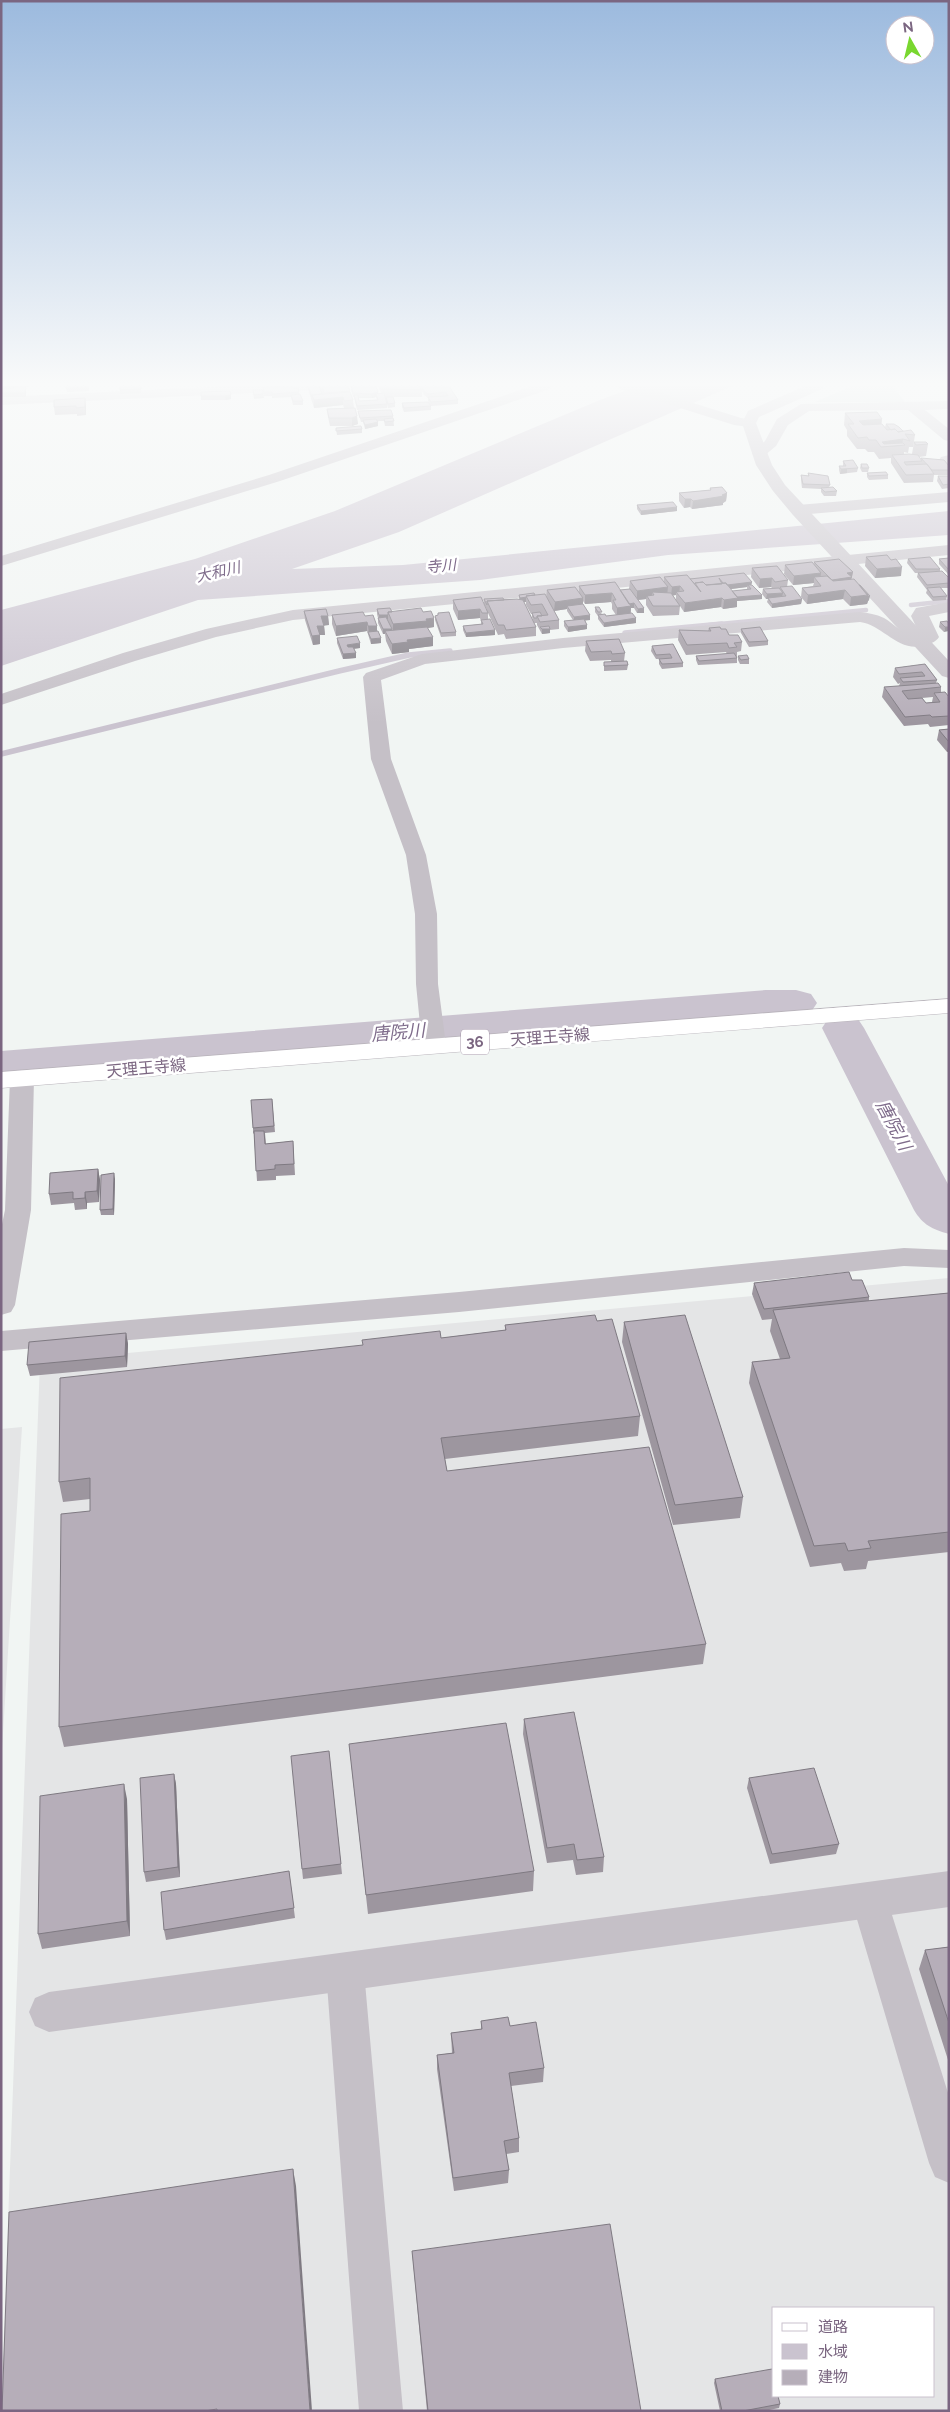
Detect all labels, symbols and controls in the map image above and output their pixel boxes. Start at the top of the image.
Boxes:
north arrow [885,15,935,65]
text: N [902,18,915,36]
water label: 寺川 [425,556,459,576]
water label: 大和川 [194,558,244,586]
water label: 唐院川 [370,1019,428,1045]
street label: 天理王寺線 [509,1025,591,1049]
road number: 36 [461,1030,489,1054]
street label: 天理王寺線 [105,1055,187,1081]
water label: 唐院川 [872,1096,917,1156]
legend [772,2307,935,2397]
text: 道路 [818,2318,848,2336]
text: 水域 [818,2343,848,2361]
text: 建物 [818,2368,848,2386]

